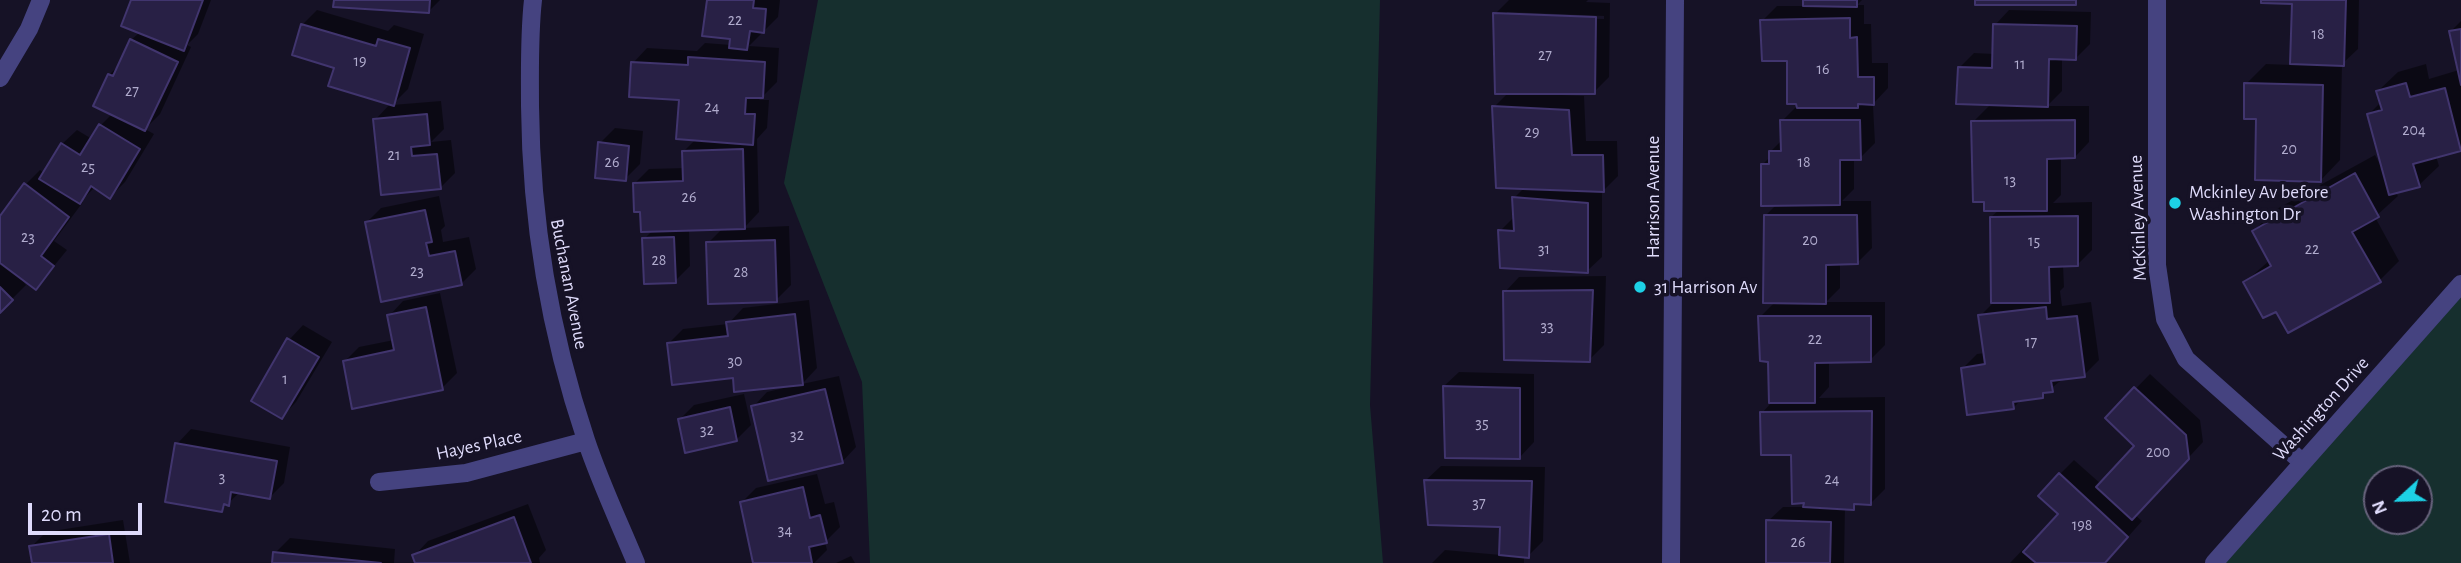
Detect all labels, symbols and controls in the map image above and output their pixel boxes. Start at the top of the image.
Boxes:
house number: 22 [728,10,742,30]
house number: 18 [2311,24,2325,44]
house number: 27 [1538,45,1552,65]
house number: 19 [353,51,367,71]
house number: 11 [2014,54,2026,74]
house number: 16 [1816,59,1830,79]
house number: 27 [125,81,139,101]
house number: 24 [705,97,719,117]
house number: 204 [2402,120,2426,140]
house number: 29 [1525,122,1539,142]
street label: Harrison Avenue [1642,136,1664,258]
house number: 20 [2281,139,2297,159]
house number: 21 [388,145,400,165]
house number: 26 [605,152,619,172]
house number: 18 [1797,152,1811,172]
street label: McKinley Avenue [2124,155,2152,281]
house number: 25 [81,157,95,177]
house number: 13 [2004,170,2016,190]
place label: Mckinley Av before Washington Dr [2189,181,2328,225]
house number: 26 [682,187,696,207]
marker: Mckinley Av before Washington Dr [2167,195,2183,211]
street label: Buchanan Avenue [545,217,593,351]
house number: 23 [21,227,35,247]
house number: 20 [1802,230,1818,250]
house number: 15 [2028,231,2040,251]
house number: 31 [1538,239,1550,259]
house number: 22 [2305,239,2319,259]
house number: 28 [652,250,666,270]
house number: 23 [410,261,424,281]
house number: 28 [734,262,748,282]
place label: 31 Harrison Av [1654,276,1757,298]
marker: 31 Harrison Av [1632,279,1648,295]
house number: 33 [1540,316,1554,336]
house number: 22 [1808,329,1822,349]
house number: 17 [2025,332,2037,352]
house number: 30 [727,351,743,371]
street label: Washington Drive [2268,352,2374,466]
house number: 1 [282,369,288,389]
house number: 35 [1475,413,1489,433]
house number: 32 [700,420,714,440]
street label: Hayes Place [434,425,524,465]
house number: 32 [790,425,804,445]
house number: 200 [2146,442,2170,462]
north arrow [2363,465,2433,535]
house number: 3 [219,467,225,487]
house number: 24 [1825,469,1839,489]
scale bar [32,490,145,534]
house number: 37 [1472,493,1486,513]
text: N [2369,498,2391,517]
text: 20 m [41,504,82,525]
house number: 198 [2072,515,2092,535]
house number: 34 [778,520,792,540]
house number: 26 [1791,532,1805,552]

